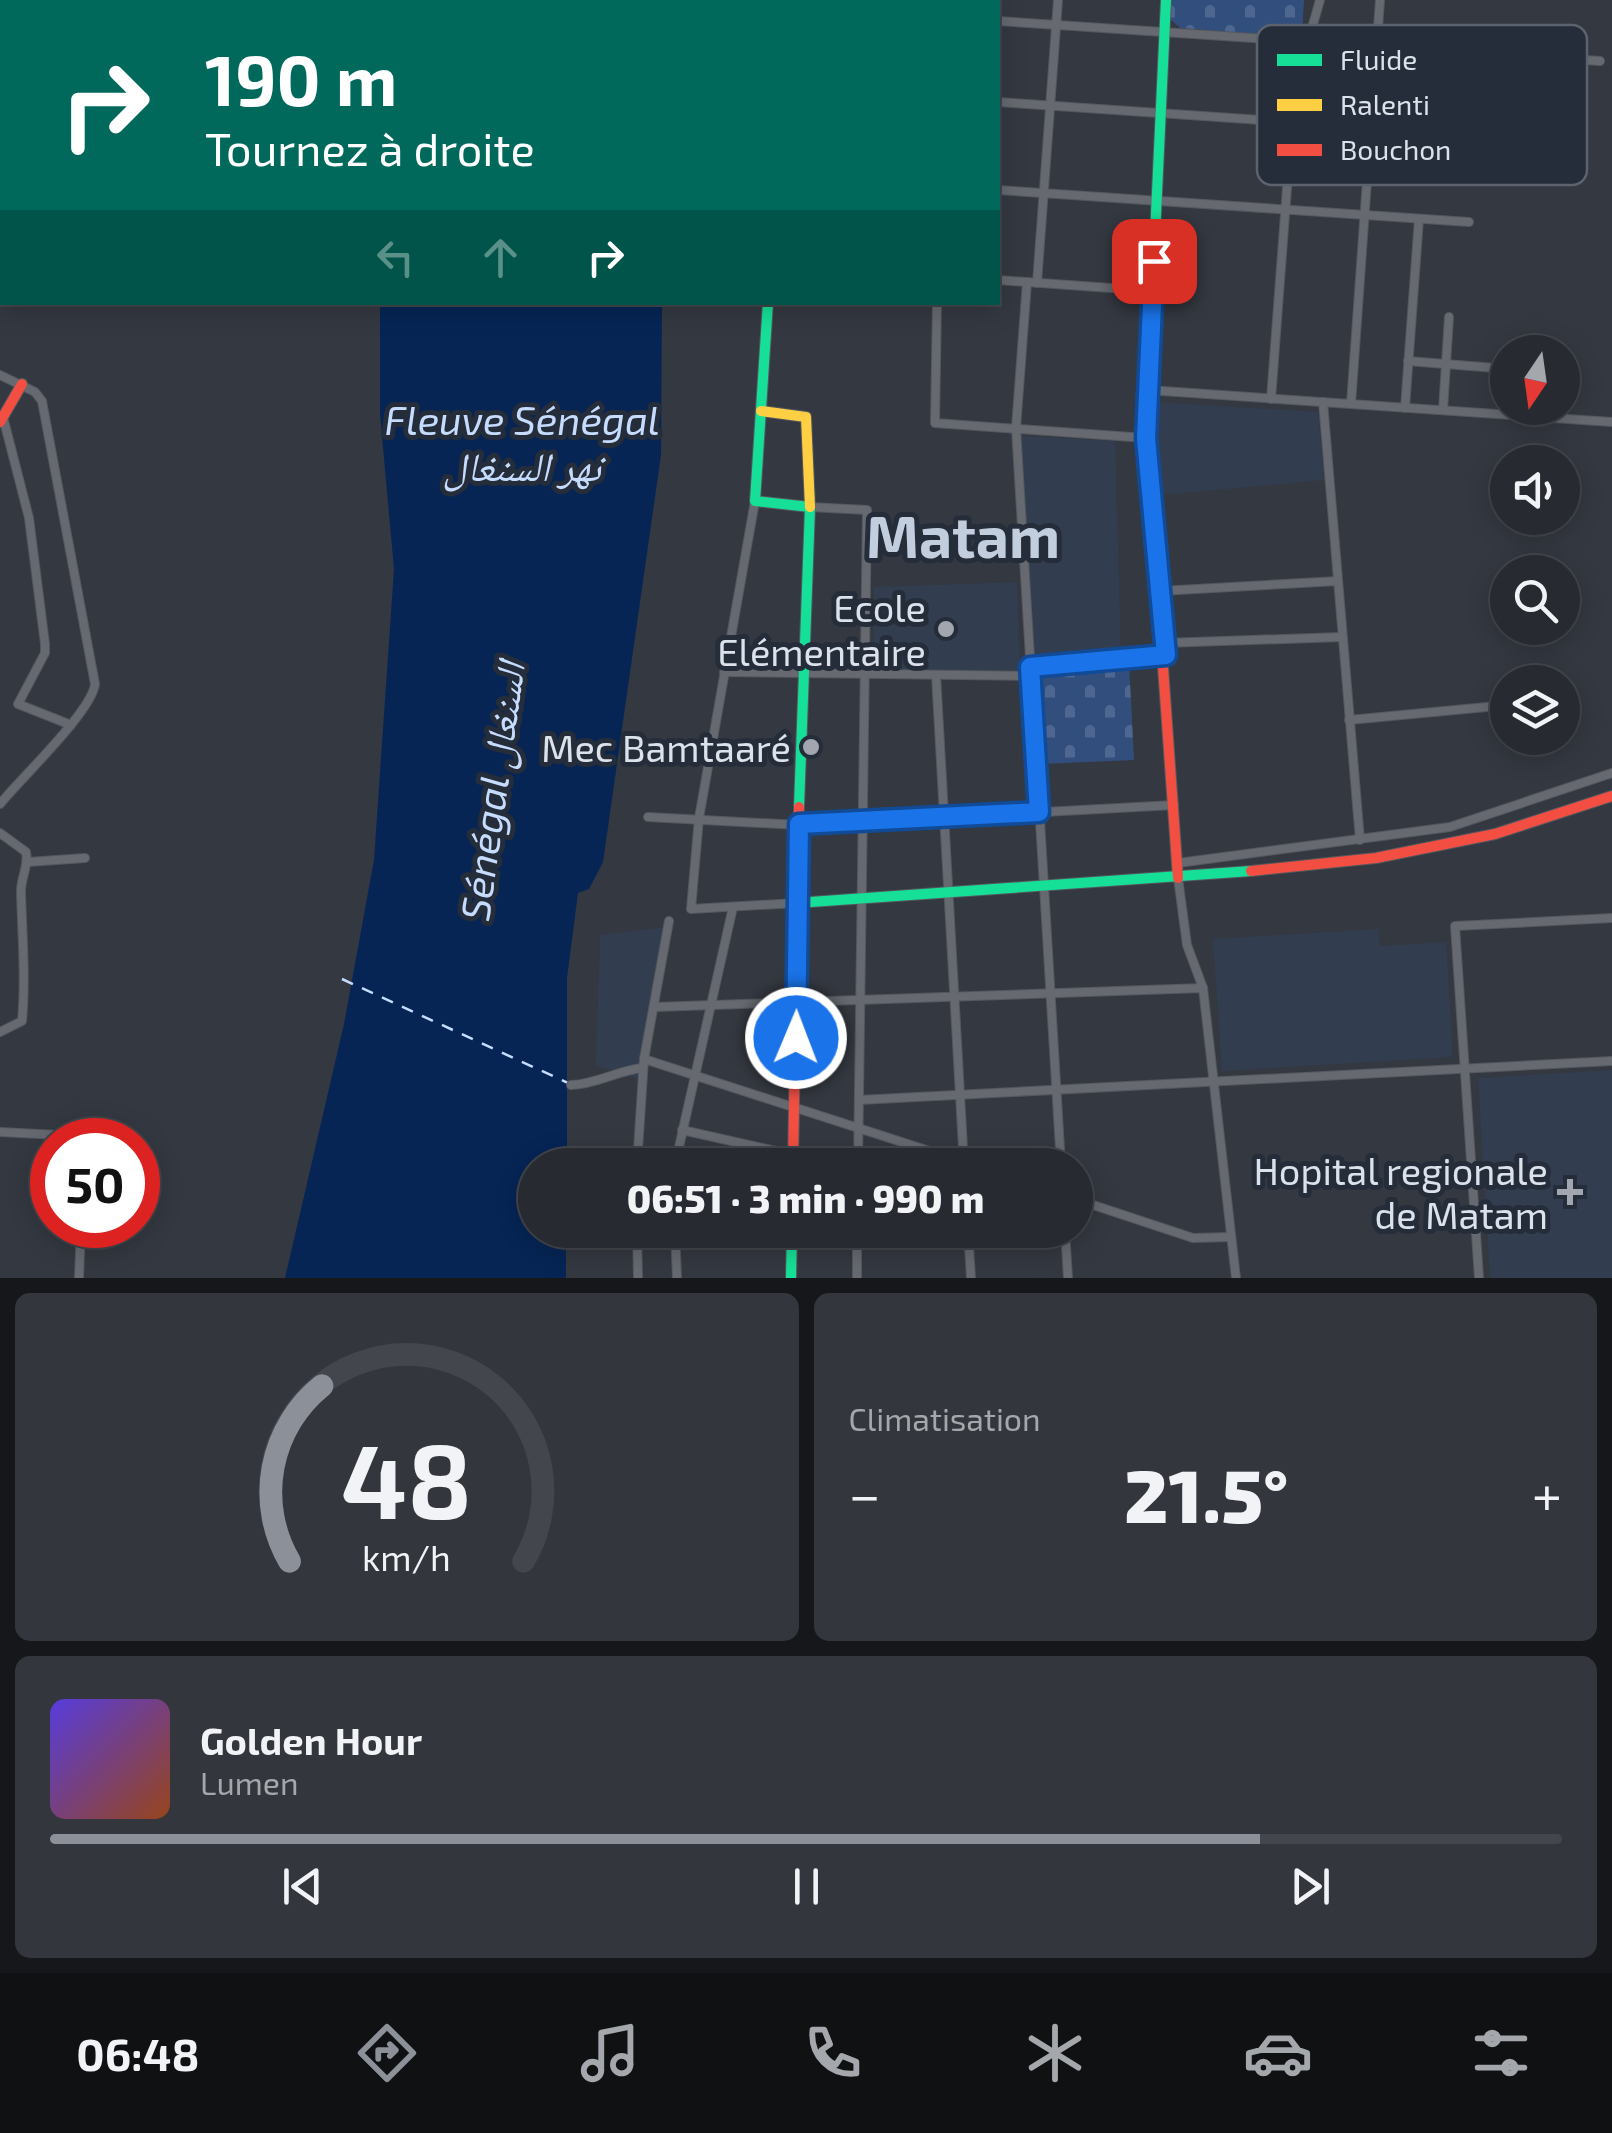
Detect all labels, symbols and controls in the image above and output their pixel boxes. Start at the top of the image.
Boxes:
legend [1257,25,1587,185]
text: 190 m [205,36,398,120]
icon: right [40,40,170,170]
text: Fluide [1340,42,1417,76]
text: Ralenti [1340,87,1430,121]
text: Tournez à droite [205,121,535,175]
text: Bouchon [1340,132,1451,166]
pin [1112,219,1197,304]
icon: left [368,230,423,285]
icon: ahead [473,230,528,285]
icon: right [578,230,633,285]
icon: arrive [1127,234,1182,289]
north arrow [1490,335,1580,425]
map controls [1490,335,1580,755]
water label: Fleuve Sénégal نهر السنغال [384,395,660,492]
button: sound [1490,445,1580,535]
district label: Matam [866,500,1060,570]
button: search [1490,555,1580,645]
place label: Ecole Elémentaire [717,584,926,674]
marker: Ecole Elémentaire [935,618,957,640]
water label: Sénégal السنغال [449,655,536,924]
button: layers [1490,665,1580,755]
place label: Mec Bamtaaré [541,724,791,770]
marker: Mec Bamtaaré [800,736,822,758]
position arrow [744,986,848,1090]
speed limit sign: 50 [30,1118,160,1248]
place label: Hopital regionale de Matam [1253,1147,1548,1237]
text: 06:51 · 3 min · 990 m [627,1175,984,1221]
marker: Hopital regionale de Matam [1557,1179,1583,1205]
text: Climatisation [849,1399,1041,1437]
text: 48 [341,1415,472,1540]
text: 21.5° [1124,1448,1288,1538]
text: − [849,1460,881,1526]
text: + [1532,1460,1562,1526]
text: km/h [362,1535,451,1578]
text: Golden Hour [200,1717,422,1763]
text: Lumen [200,1763,299,1801]
icon: previous [275,1859,330,1914]
icon: pause [779,1859,834,1914]
icon: next [1283,1859,1338,1914]
icon: directions [352,2018,422,2088]
icon: music [575,2018,645,2088]
icon: phone [798,2018,868,2088]
icon: climate [1020,2018,1090,2088]
icon: car [1243,2018,1313,2088]
icon: filters [1466,2018,1536,2088]
text: 06:48 [76,2026,200,2080]

